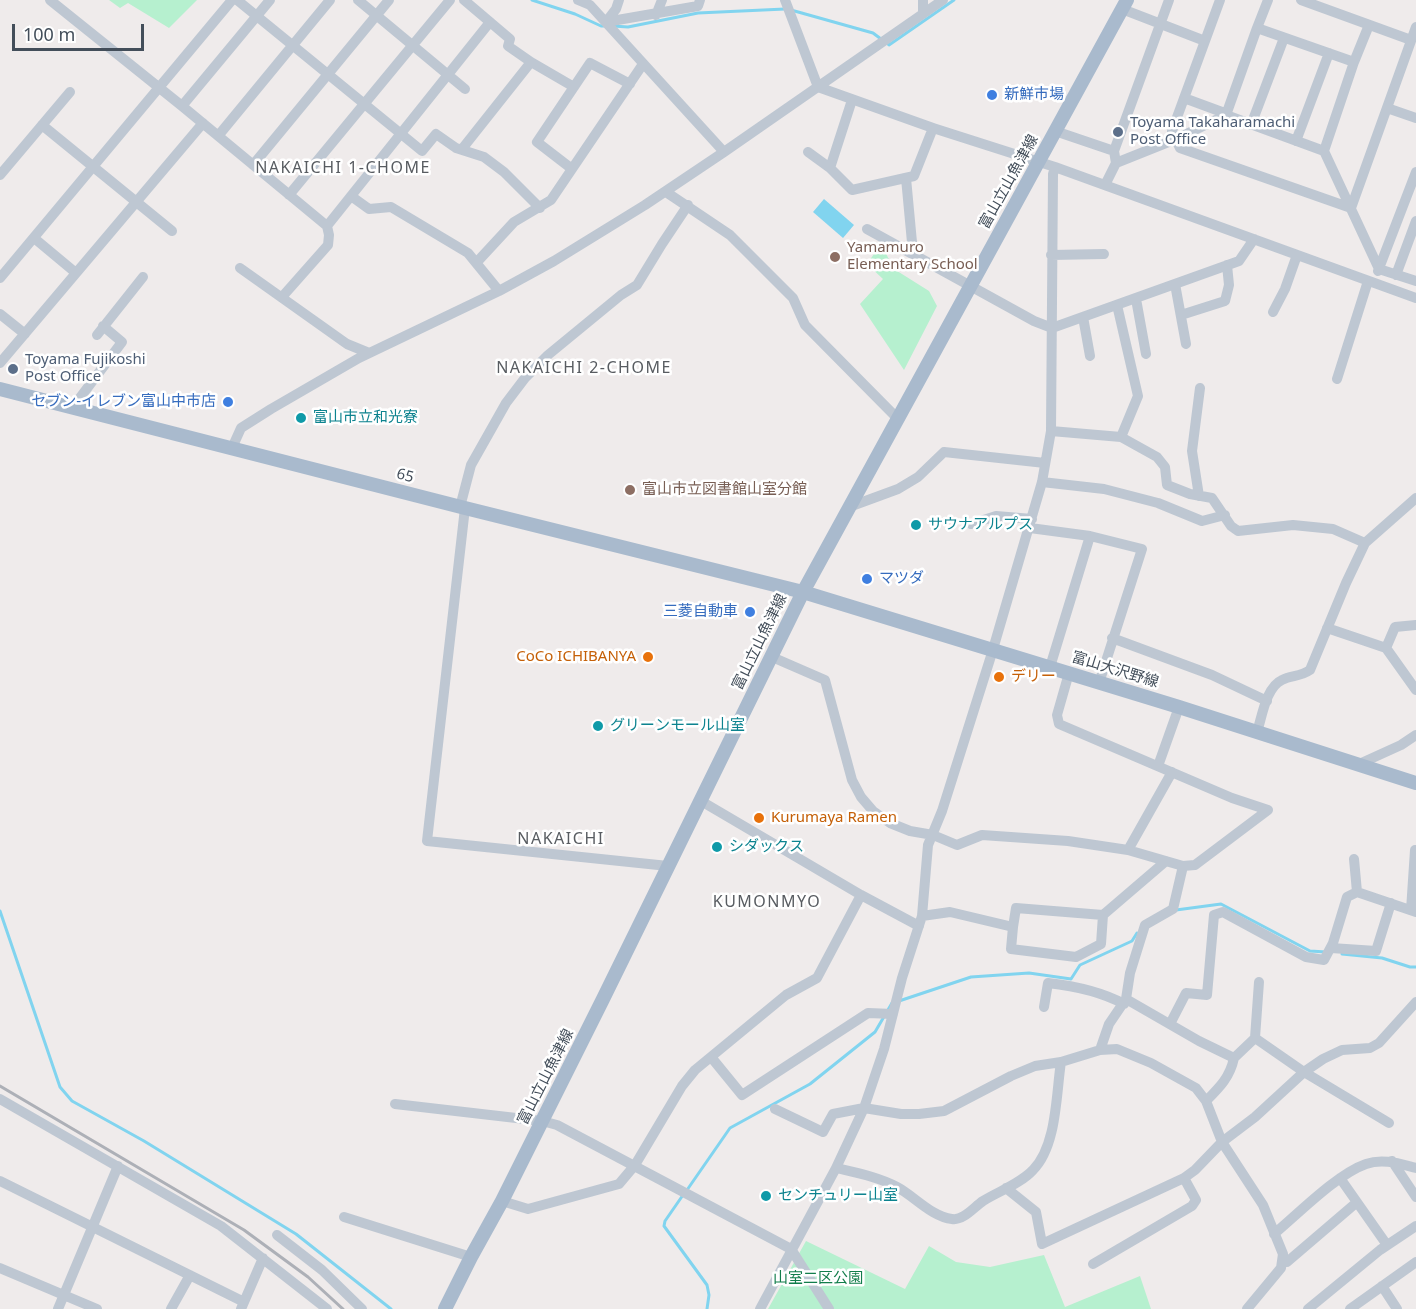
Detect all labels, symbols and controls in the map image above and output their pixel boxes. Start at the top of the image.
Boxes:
scale bar [15,12,147,50]
text: 100 m [23,22,75,46]
place label: 新鮮市場 [1004,86,1064,104]
marker: 新鮮市場 [985,88,999,102]
place label: Toyama Takaharamachi Post Office [1130,114,1295,149]
marker: Toyama Takaharamachi Post Office [1111,125,1125,139]
street label: 富山立山魚津線 [976,132,1042,232]
district label: NAKAICHI 1-CHOME [255,158,431,178]
place label: Yamamuro Elementary School [847,239,978,274]
marker: Yamamuro Elementary School [828,250,842,264]
place label: Toyama Fujikoshi Post Office [25,351,146,386]
district label: NAKAICHI 2-CHOME [496,358,672,378]
marker: Toyama Fujikoshi Post Office [6,362,20,376]
place label: セブン-イレブン富山中市店 [31,393,216,411]
marker: セブン-イレブン富山中市店 [221,395,235,409]
place label: 富山市立和光寮 [313,409,418,427]
marker: 富山市立和光寮 [294,411,308,425]
street label: 65 [394,465,416,487]
place label: 富山市立図書館山室分館 [642,481,807,499]
marker: 富山市立図書館山室分館 [623,483,637,497]
place label: サウナアルプス [928,516,1033,534]
marker: サウナアルプス [909,518,923,532]
place label: マツダ [879,570,924,588]
marker: マツダ [860,572,874,586]
street label: 富山立山魚津線 [729,591,791,693]
place label: 三菱自動車 [663,603,738,621]
marker: 三菱自動車 [743,605,757,619]
place label: CoCo ICHIBANYA [516,648,636,666]
street label: 富山大沢野線 [1069,648,1161,692]
marker: CoCo ICHIBANYA [641,650,655,664]
place label: デリー [1011,668,1056,686]
marker: デリー [992,670,1006,684]
place label: グリーンモール山室 [610,717,745,735]
marker: グリーンモール山室 [591,719,605,733]
place label: Kurumaya Ramen [771,809,897,827]
marker: Kurumaya Ramen [752,811,766,825]
district label: NAKAICHI [517,829,605,849]
place label: シダックス [729,838,804,856]
marker: シダックス [710,840,724,854]
district label: KUMONMYO [713,892,821,912]
street label: 富山立山魚津線 [514,1026,578,1128]
place label: センチュリー山室 [778,1187,898,1205]
marker: センチュリー山室 [759,1189,773,1203]
park label: 山室二区公園 [773,1270,863,1288]

